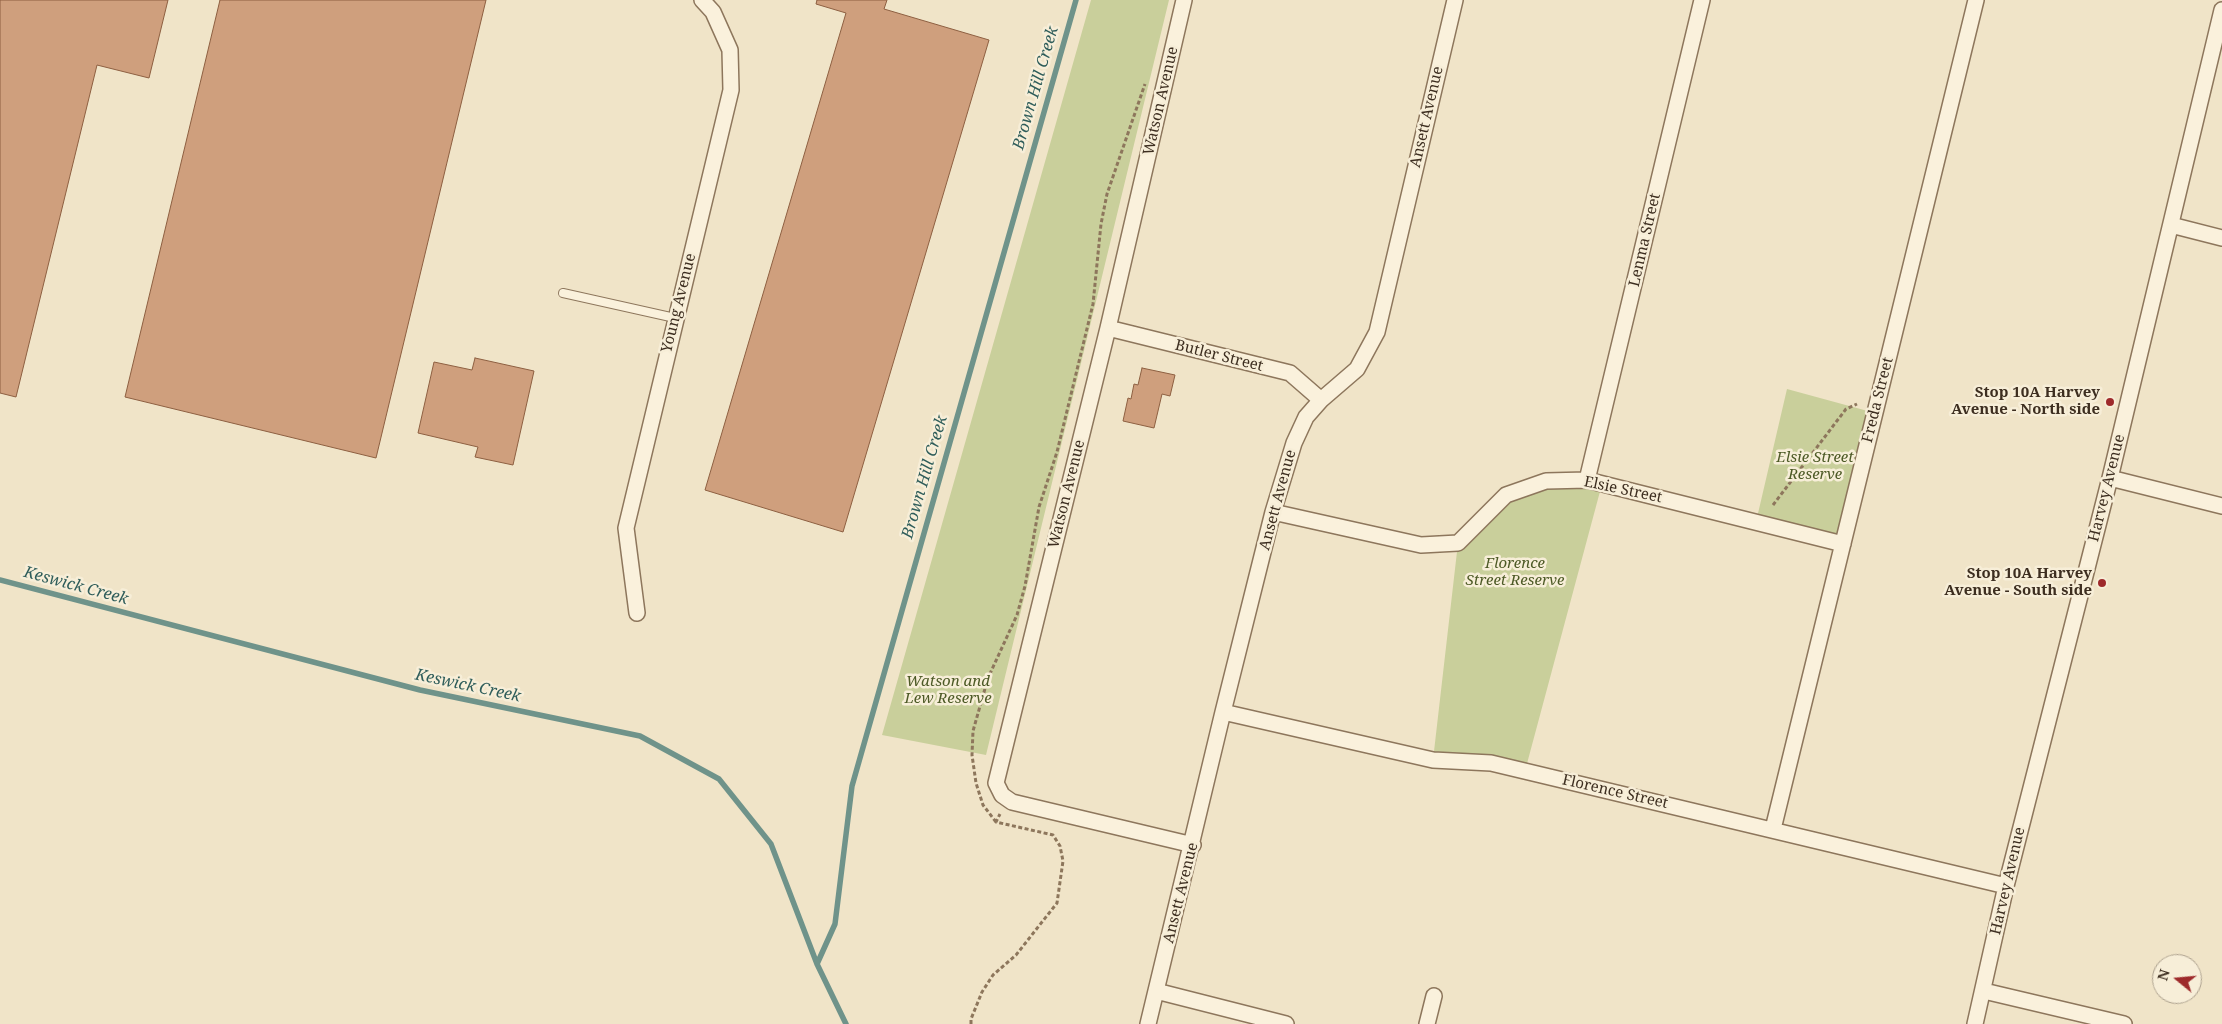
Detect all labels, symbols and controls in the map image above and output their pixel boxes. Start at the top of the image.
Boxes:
water label: Brown Hill Creek [1009,24,1063,152]
street label: Watson Avenue [1140,45,1182,157]
street label: Ansett Avenue [1407,65,1447,169]
street label: Lenma Street [1626,191,1664,289]
street label: Young Avenue [658,251,700,355]
street label: Butler Street [1173,336,1265,376]
street label: Freda Street [1859,355,1897,445]
place label: Stop 10A Harvey Avenue - North side [1951,384,2100,419]
marker: Stop 10A Harvey Avenue - North side [2104,396,2116,408]
water label: Brown Hill Creek [898,413,952,541]
street label: Harvey Avenue [2085,432,2129,544]
street label: Watson Avenue [1045,438,1089,550]
street label: Ansett Avenue [1256,448,1300,552]
park label: Elsie Street Reserve [1776,449,1854,484]
street label: Elsie Street [1582,473,1664,507]
park label: Florence Street Reserve [1466,555,1564,590]
water label: Keswick Creek [22,563,130,609]
place label: Stop 10A Harvey Avenue - South side [1944,565,2092,600]
marker: Stop 10A Harvey Avenue - South side [2096,577,2108,589]
water label: Keswick Creek [414,665,522,707]
park label: Watson and Lew Reserve [904,673,992,708]
street label: Florence Street [1560,771,1670,813]
street label: Harvey Avenue [1987,825,2029,937]
street label: Ansett Avenue [1160,841,1202,945]
north arrow [2152,954,2202,1004]
text: N [2152,967,2174,983]

